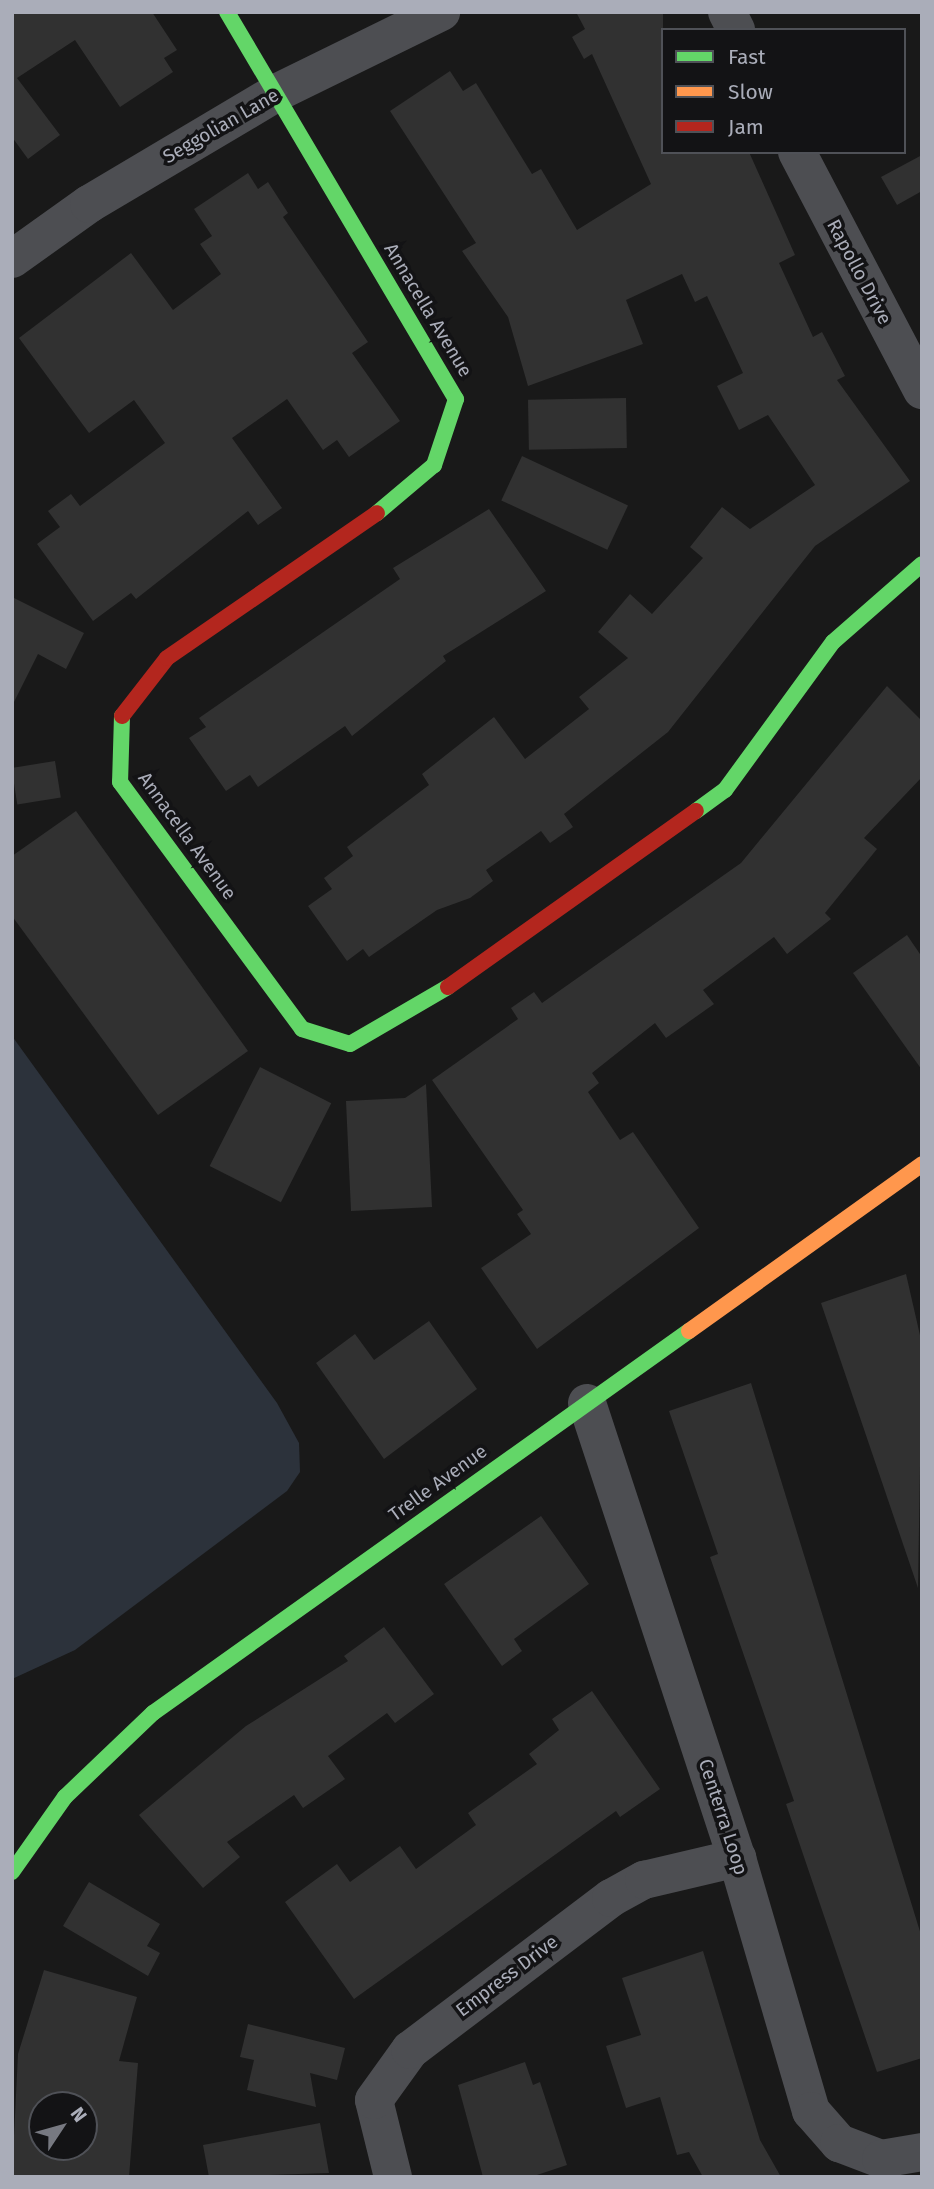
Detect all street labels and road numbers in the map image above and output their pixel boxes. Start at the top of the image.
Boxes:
street label: Seggolian Lane [159,84,283,168]
street label: Rapollo Drive [822,216,896,328]
street label: Annacella Avenue [379,239,477,381]
street label: Annacella Avenue [133,768,241,904]
street label: Trelle Avenue [384,1440,492,1526]
street label: Centerra Loop [694,1756,752,1878]
street label: Empress Drive [451,1930,563,2022]

